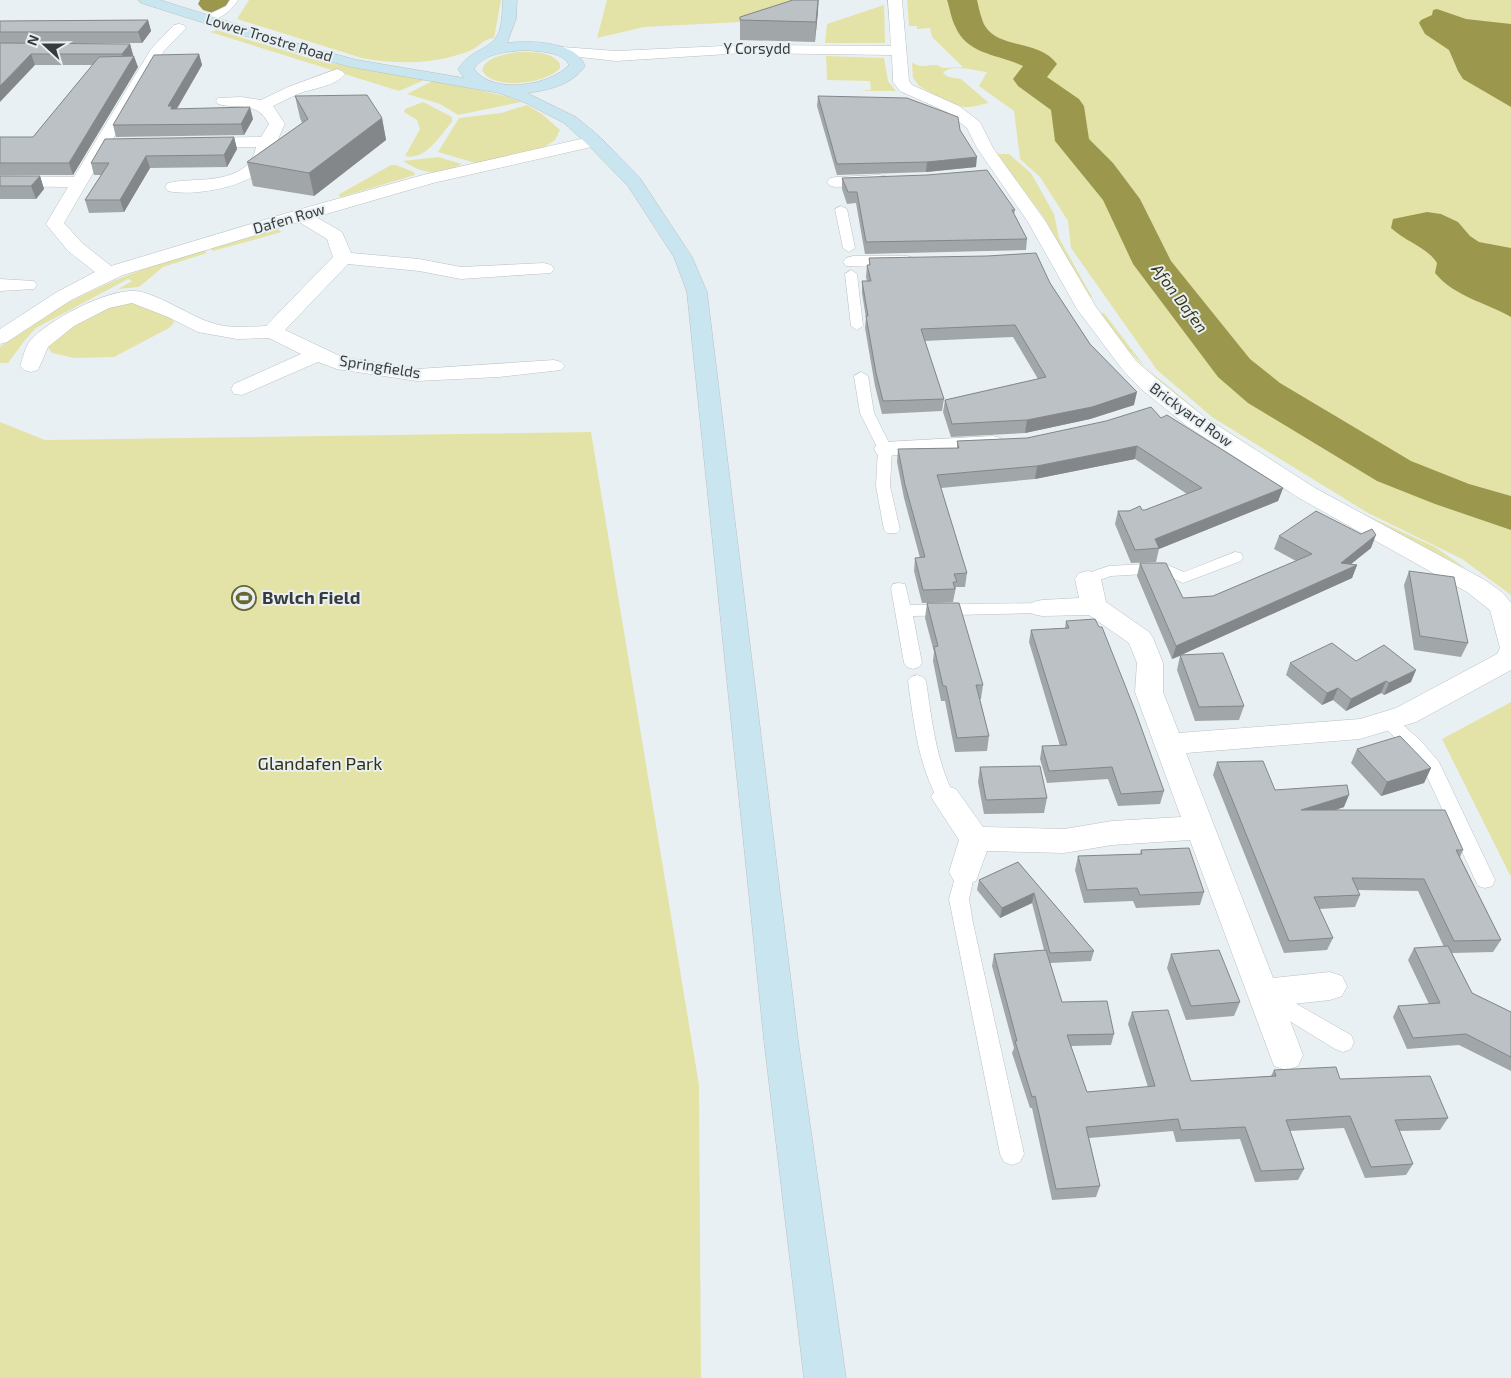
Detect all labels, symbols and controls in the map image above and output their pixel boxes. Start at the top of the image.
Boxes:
street label: Lower Trostre Road [204,9,335,65]
north arrow [20,20,70,70]
text: N [23,32,42,48]
street label: Y Corsydd [723,39,791,57]
street label: Dafen Row [251,199,327,237]
water label: Afon Dafen [1148,259,1212,336]
street label: Springfields [338,351,422,381]
street label: Brickyard Row [1147,378,1236,450]
sports icon: Bwlch Field [231,585,257,611]
place label: Bwlch Field [262,586,360,608]
park label: Glandafen Park [258,752,382,774]

